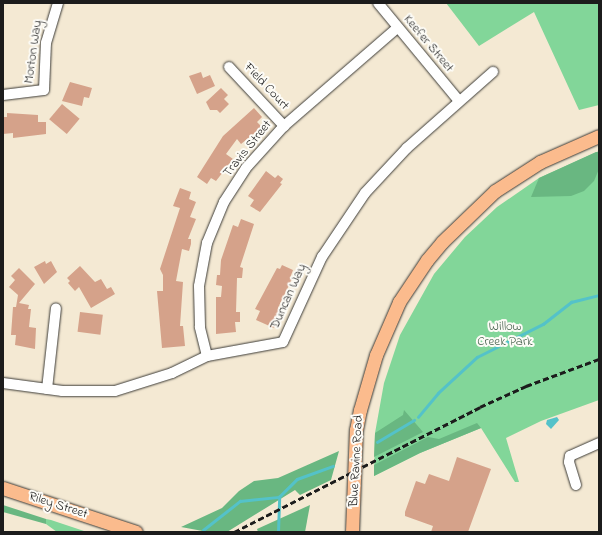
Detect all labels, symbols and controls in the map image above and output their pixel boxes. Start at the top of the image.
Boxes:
street label: Keefer Street [400,12,456,76]
street label: Morton Way [22,19,46,85]
street label: Field Court [240,60,292,114]
street label: Travis Street [220,117,276,181]
street label: Duncan Way [268,262,310,332]
park label: Willow Creek Park [477,320,533,351]
street label: Blue Ravine Road [347,415,367,507]
street label: Riley Street [27,489,89,523]

